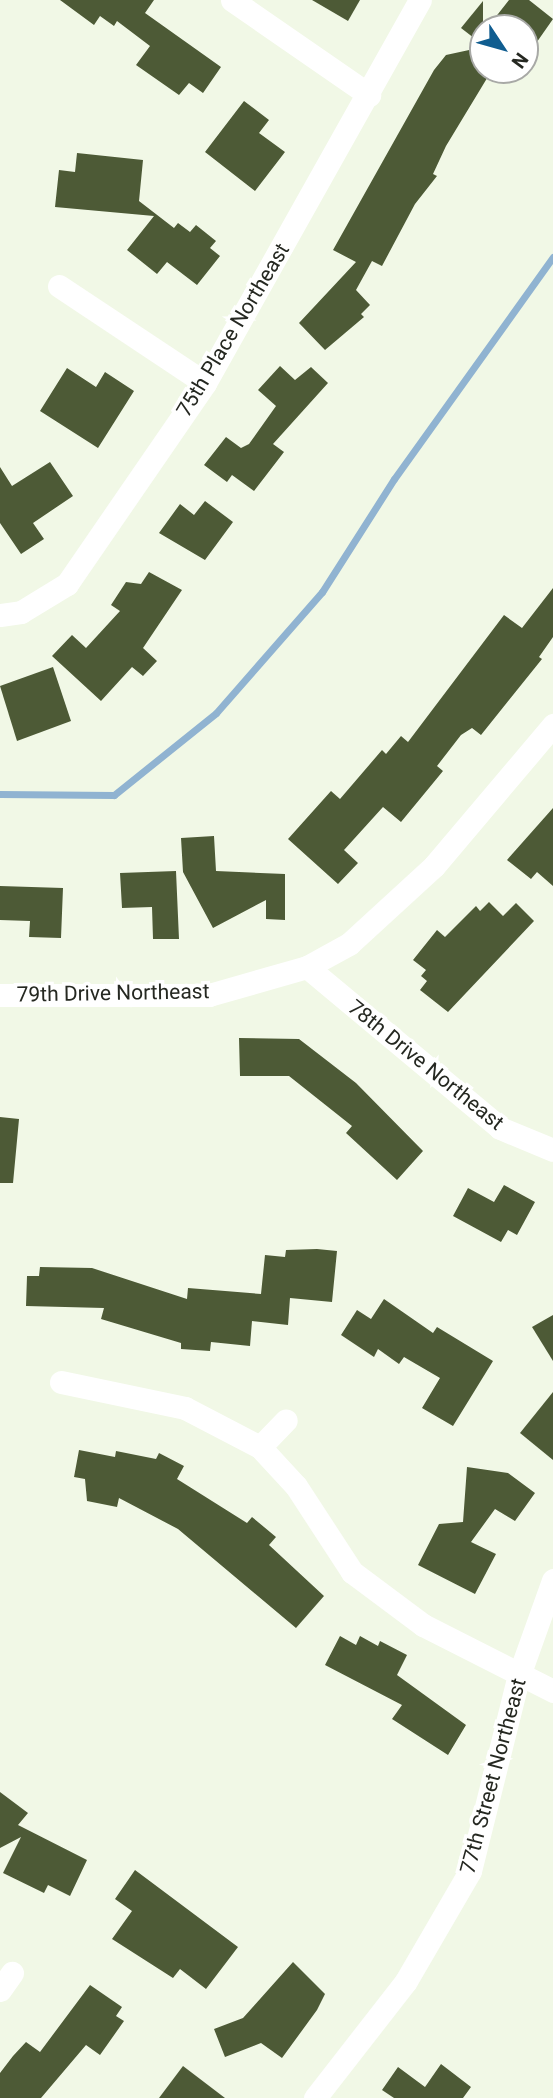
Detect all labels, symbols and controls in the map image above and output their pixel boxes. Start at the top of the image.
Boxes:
north arrow [469,14,539,84]
text: N [507,48,533,73]
street label: 75th Place Northeast [171,239,295,421]
street label: 79th Drive Northeast [16,979,210,1007]
street label: 78th Drive Northeast [343,995,509,1135]
street label: 77th Street Northeast [455,1676,531,1876]

